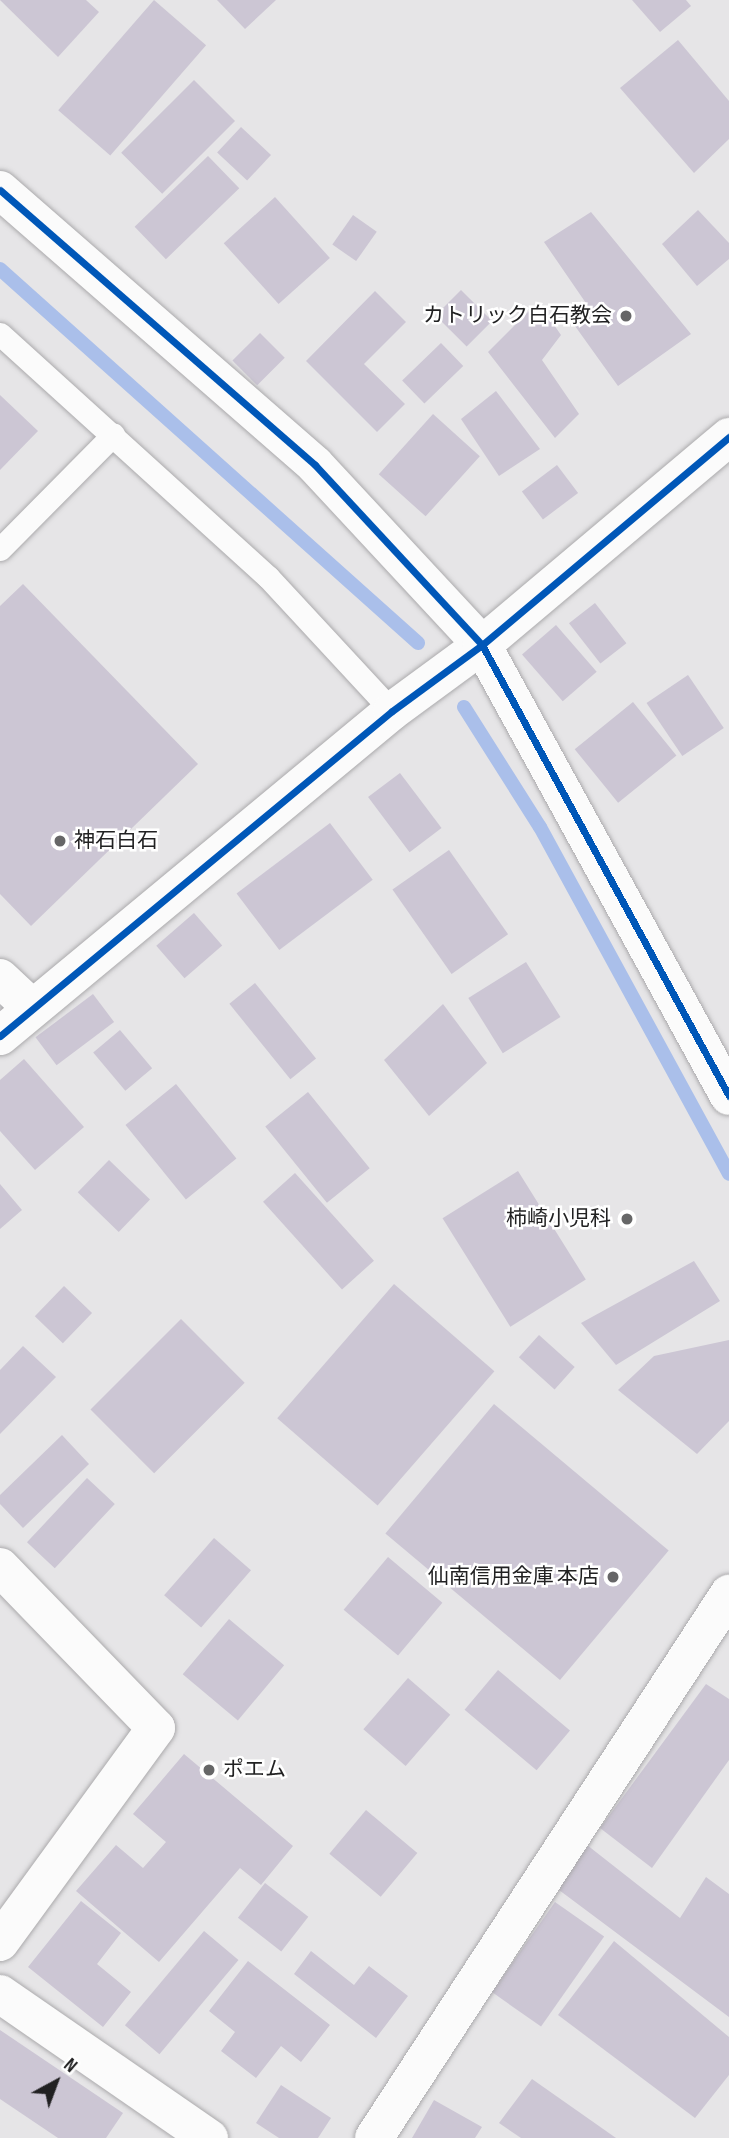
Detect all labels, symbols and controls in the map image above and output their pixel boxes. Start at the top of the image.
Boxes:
place label: カトリック白石教会 [423,303,612,329]
marker: カトリック白石教会 [618,308,634,324]
place label: 神石白石 [74,828,158,854]
marker: 神石白石 [52,833,68,849]
place label: 柿崎小児科 [506,1206,611,1232]
marker: 柿崎小児科 [617,1209,637,1229]
place label: 仙南信用金庫 本店 [428,1564,599,1590]
marker: 仙南信用金庫 本店 [605,1569,621,1585]
place label: ポエム [223,1757,286,1783]
marker: ポエム [201,1762,217,1778]
north arrow [21,2047,91,2117]
text: N [59,2054,81,2078]

